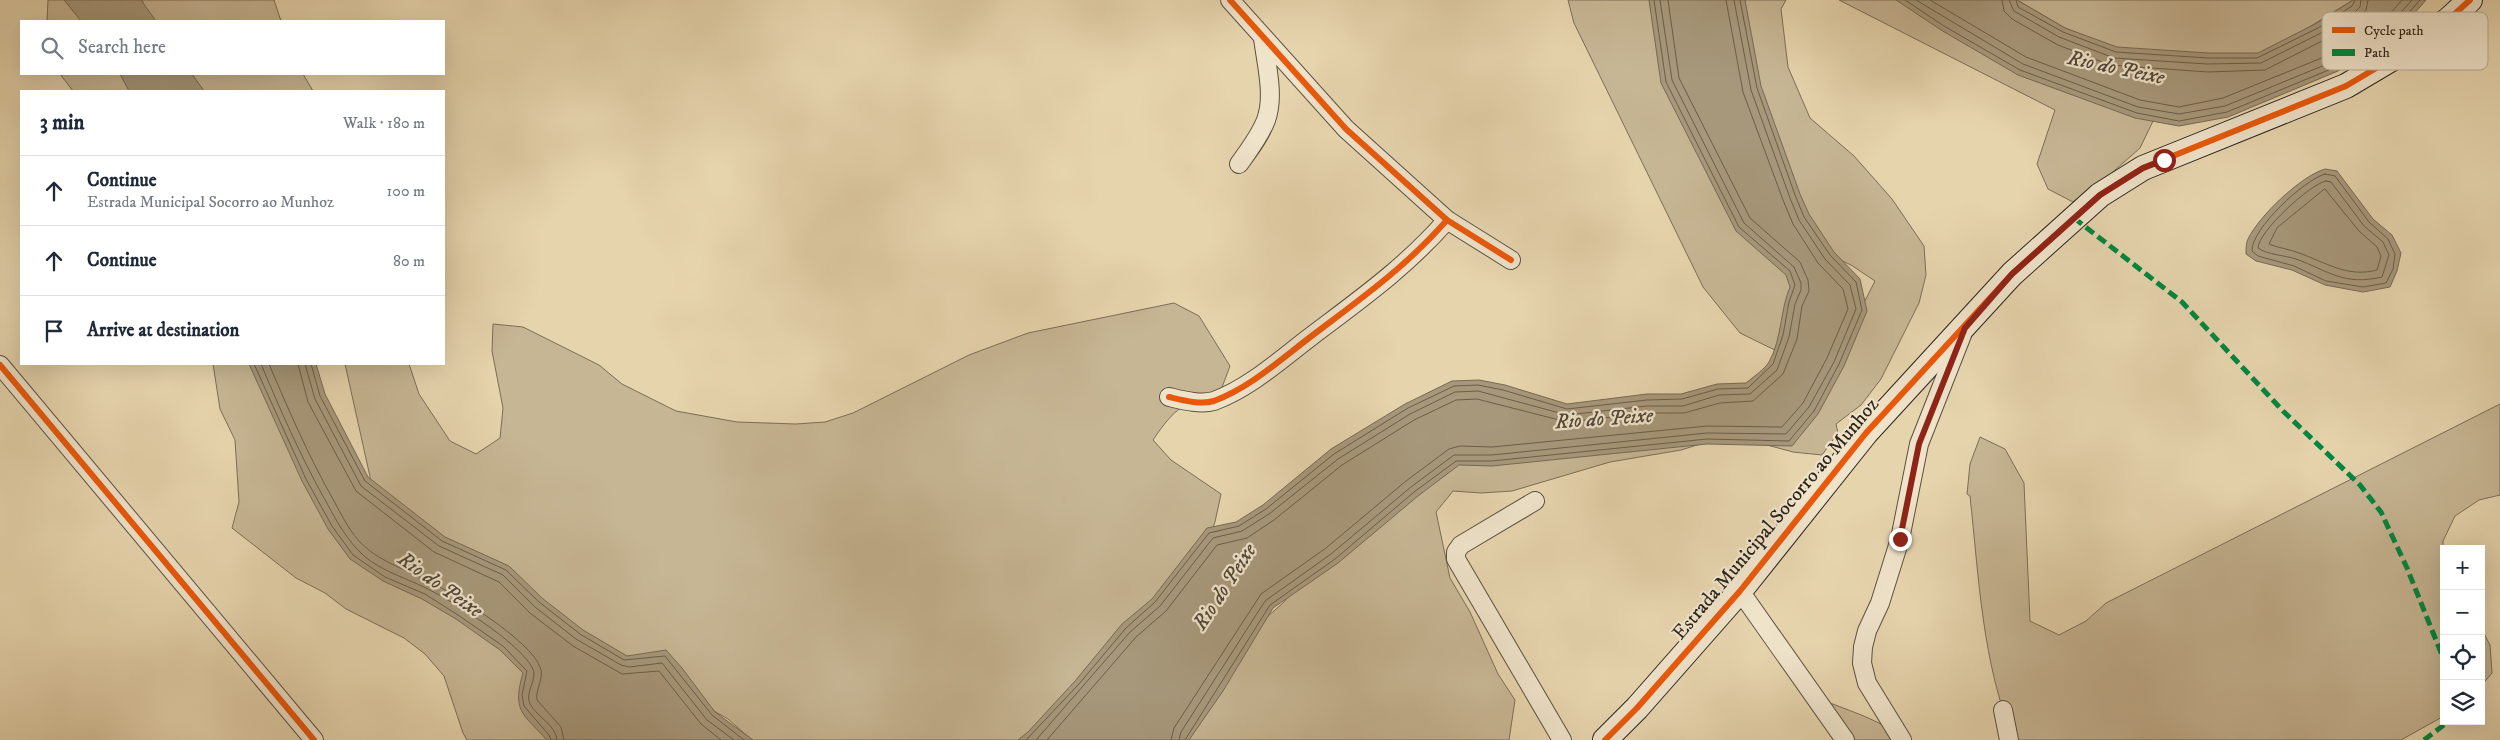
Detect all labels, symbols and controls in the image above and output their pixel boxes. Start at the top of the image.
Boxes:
legend [2322,12,2488,70]
search box [20,20,445,75]
text: Cycle path [2364,22,2424,40]
icon: search [38,34,66,62]
text: Search here [78,36,166,59]
text: Path [2364,44,2391,62]
water label: Rio do Peixe [2064,45,2167,91]
text: 3 min [40,110,85,136]
text: Walk · 180 m [343,113,425,133]
route start [2153,149,2176,172]
text: Continue [87,169,157,192]
icon: ahead [40,177,68,205]
text: 100 m [387,181,425,201]
text: Estrada Municipal Socorro ao Munhoz [87,192,334,212]
icon: ahead [40,247,68,275]
text: Continue [87,249,157,272]
text: 80 m [393,251,425,271]
icon: arrive [40,317,68,345]
text: Arrive at destination [87,319,239,342]
street label: Estrada Municipal Socorro ao Munhoz [1667,393,1885,645]
water label: Rio do Peixe [1553,403,1655,435]
route end [1889,528,1912,551]
water label: Rio do Peixe [1187,538,1263,636]
map controls [2440,545,2485,725]
button: + [2440,545,2485,590]
water label: Rio do Peixe [392,546,488,624]
button: − [2440,590,2485,635]
button: locate [2440,635,2485,680]
button: layers [2440,680,2485,725]

